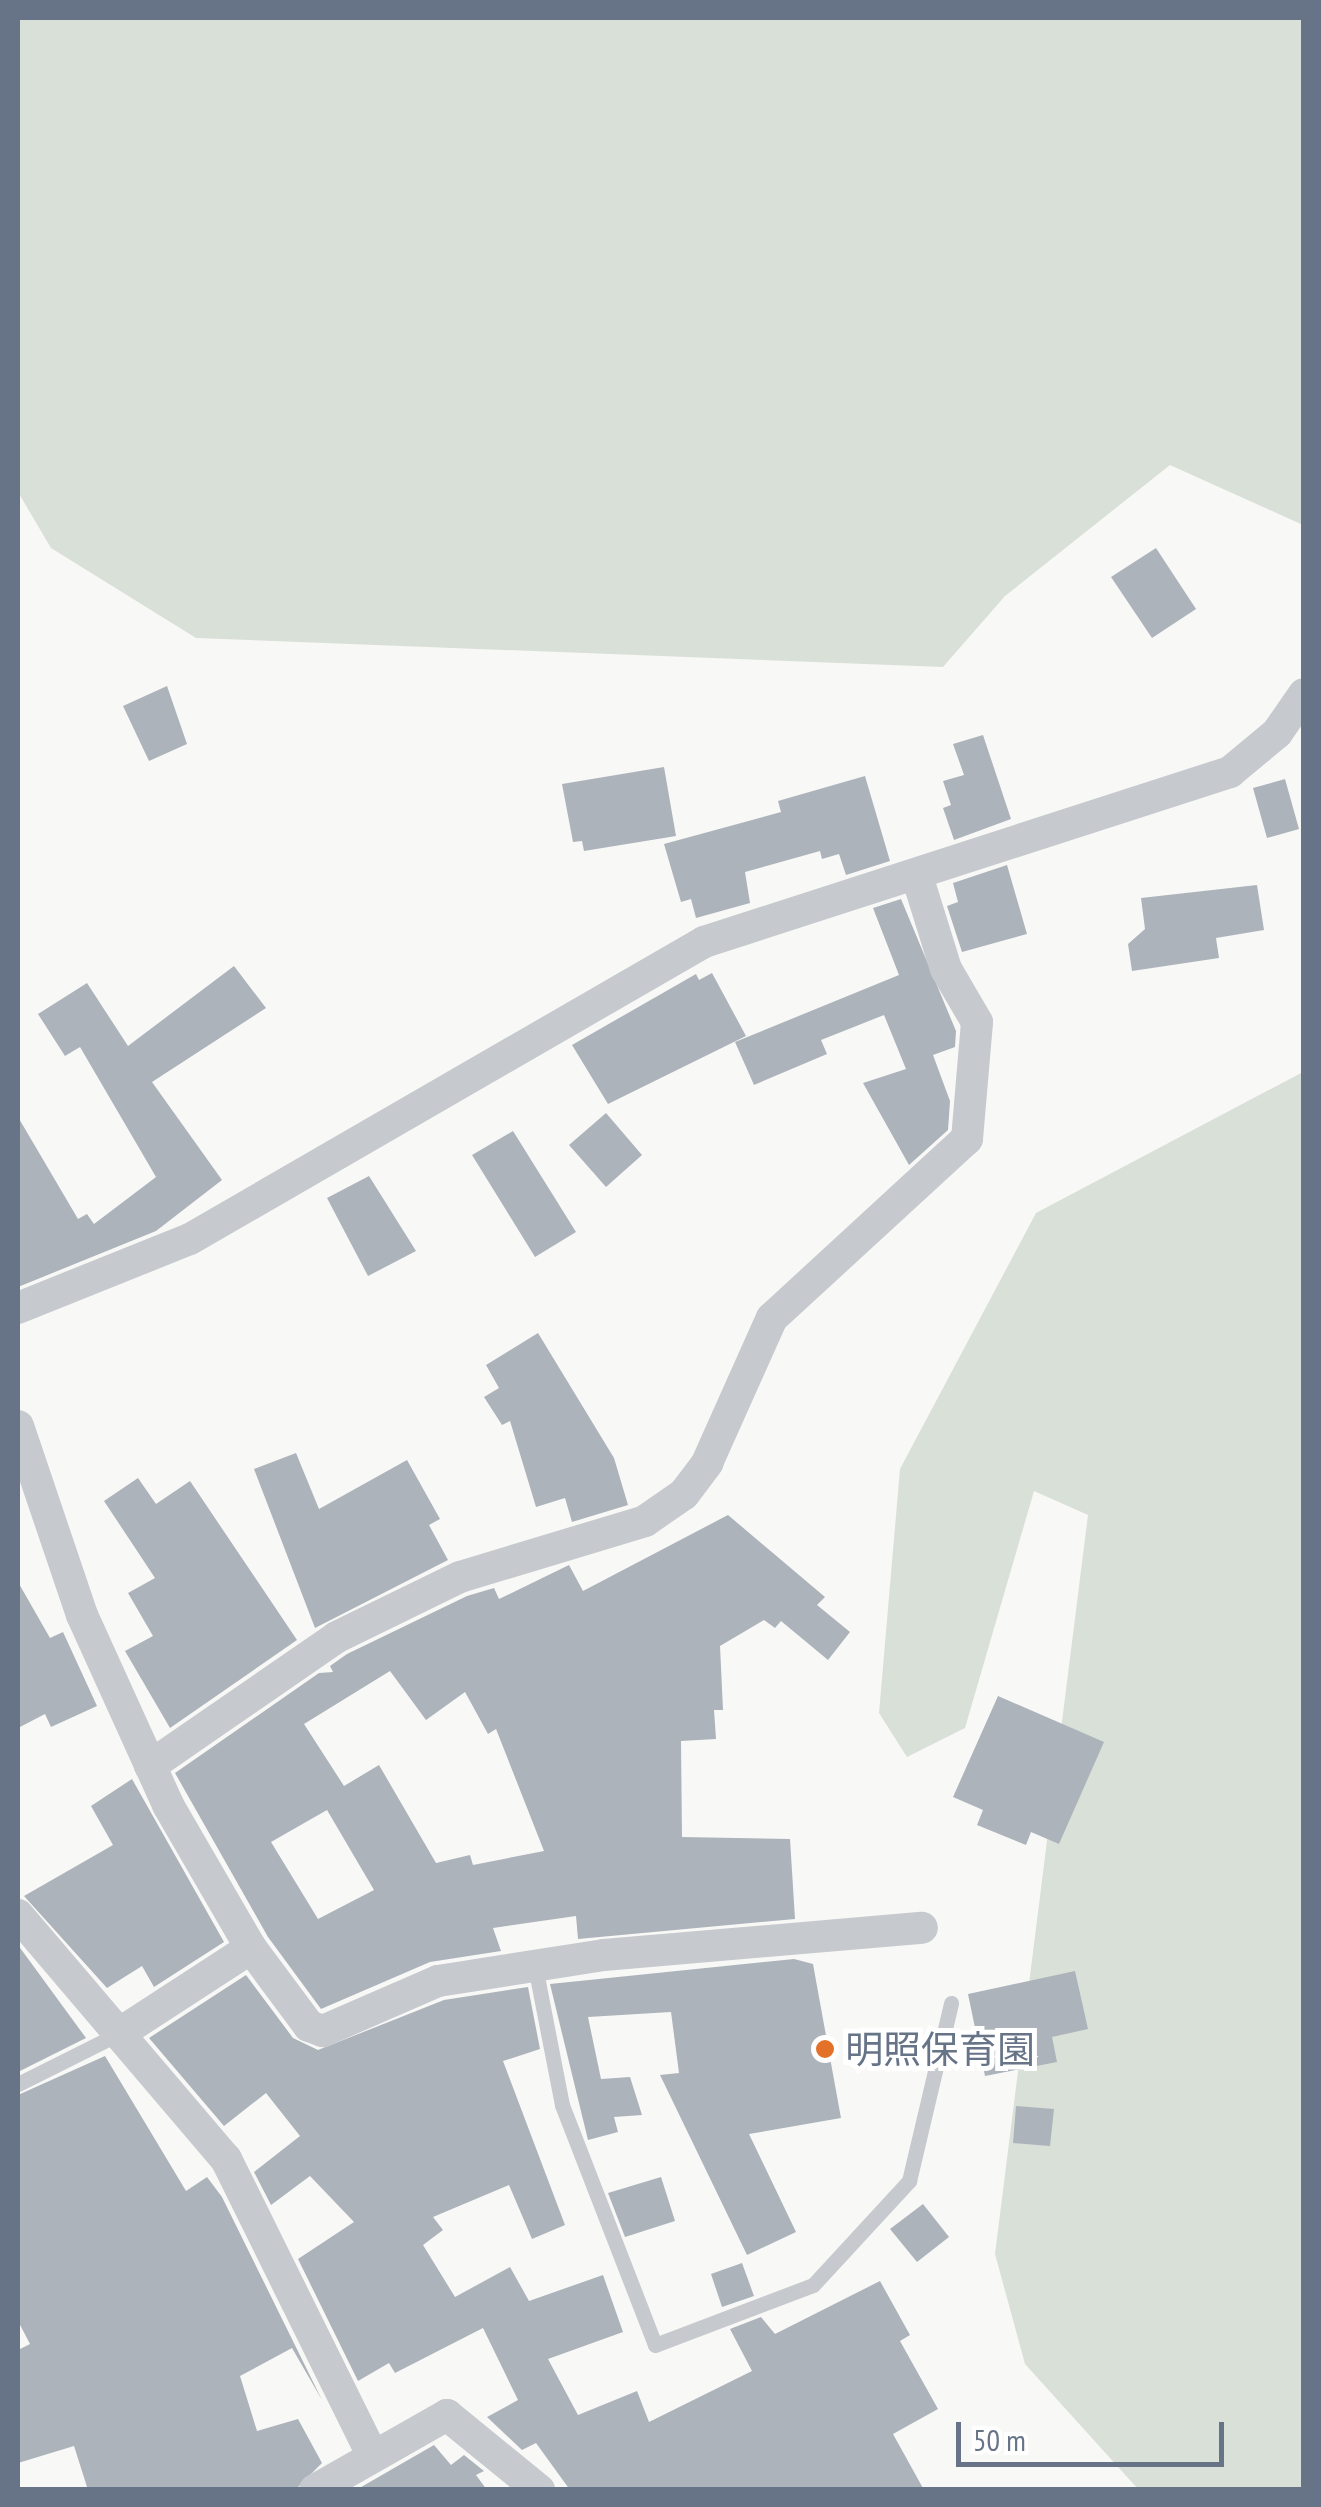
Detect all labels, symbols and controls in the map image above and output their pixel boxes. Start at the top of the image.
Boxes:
place label: 明照保育園 [845,2026,1035,2072]
marker: 明照保育園 [814,2038,836,2060]
scale bar [961,2402,1228,2464]
text: 50 m [973,2420,1026,2459]

